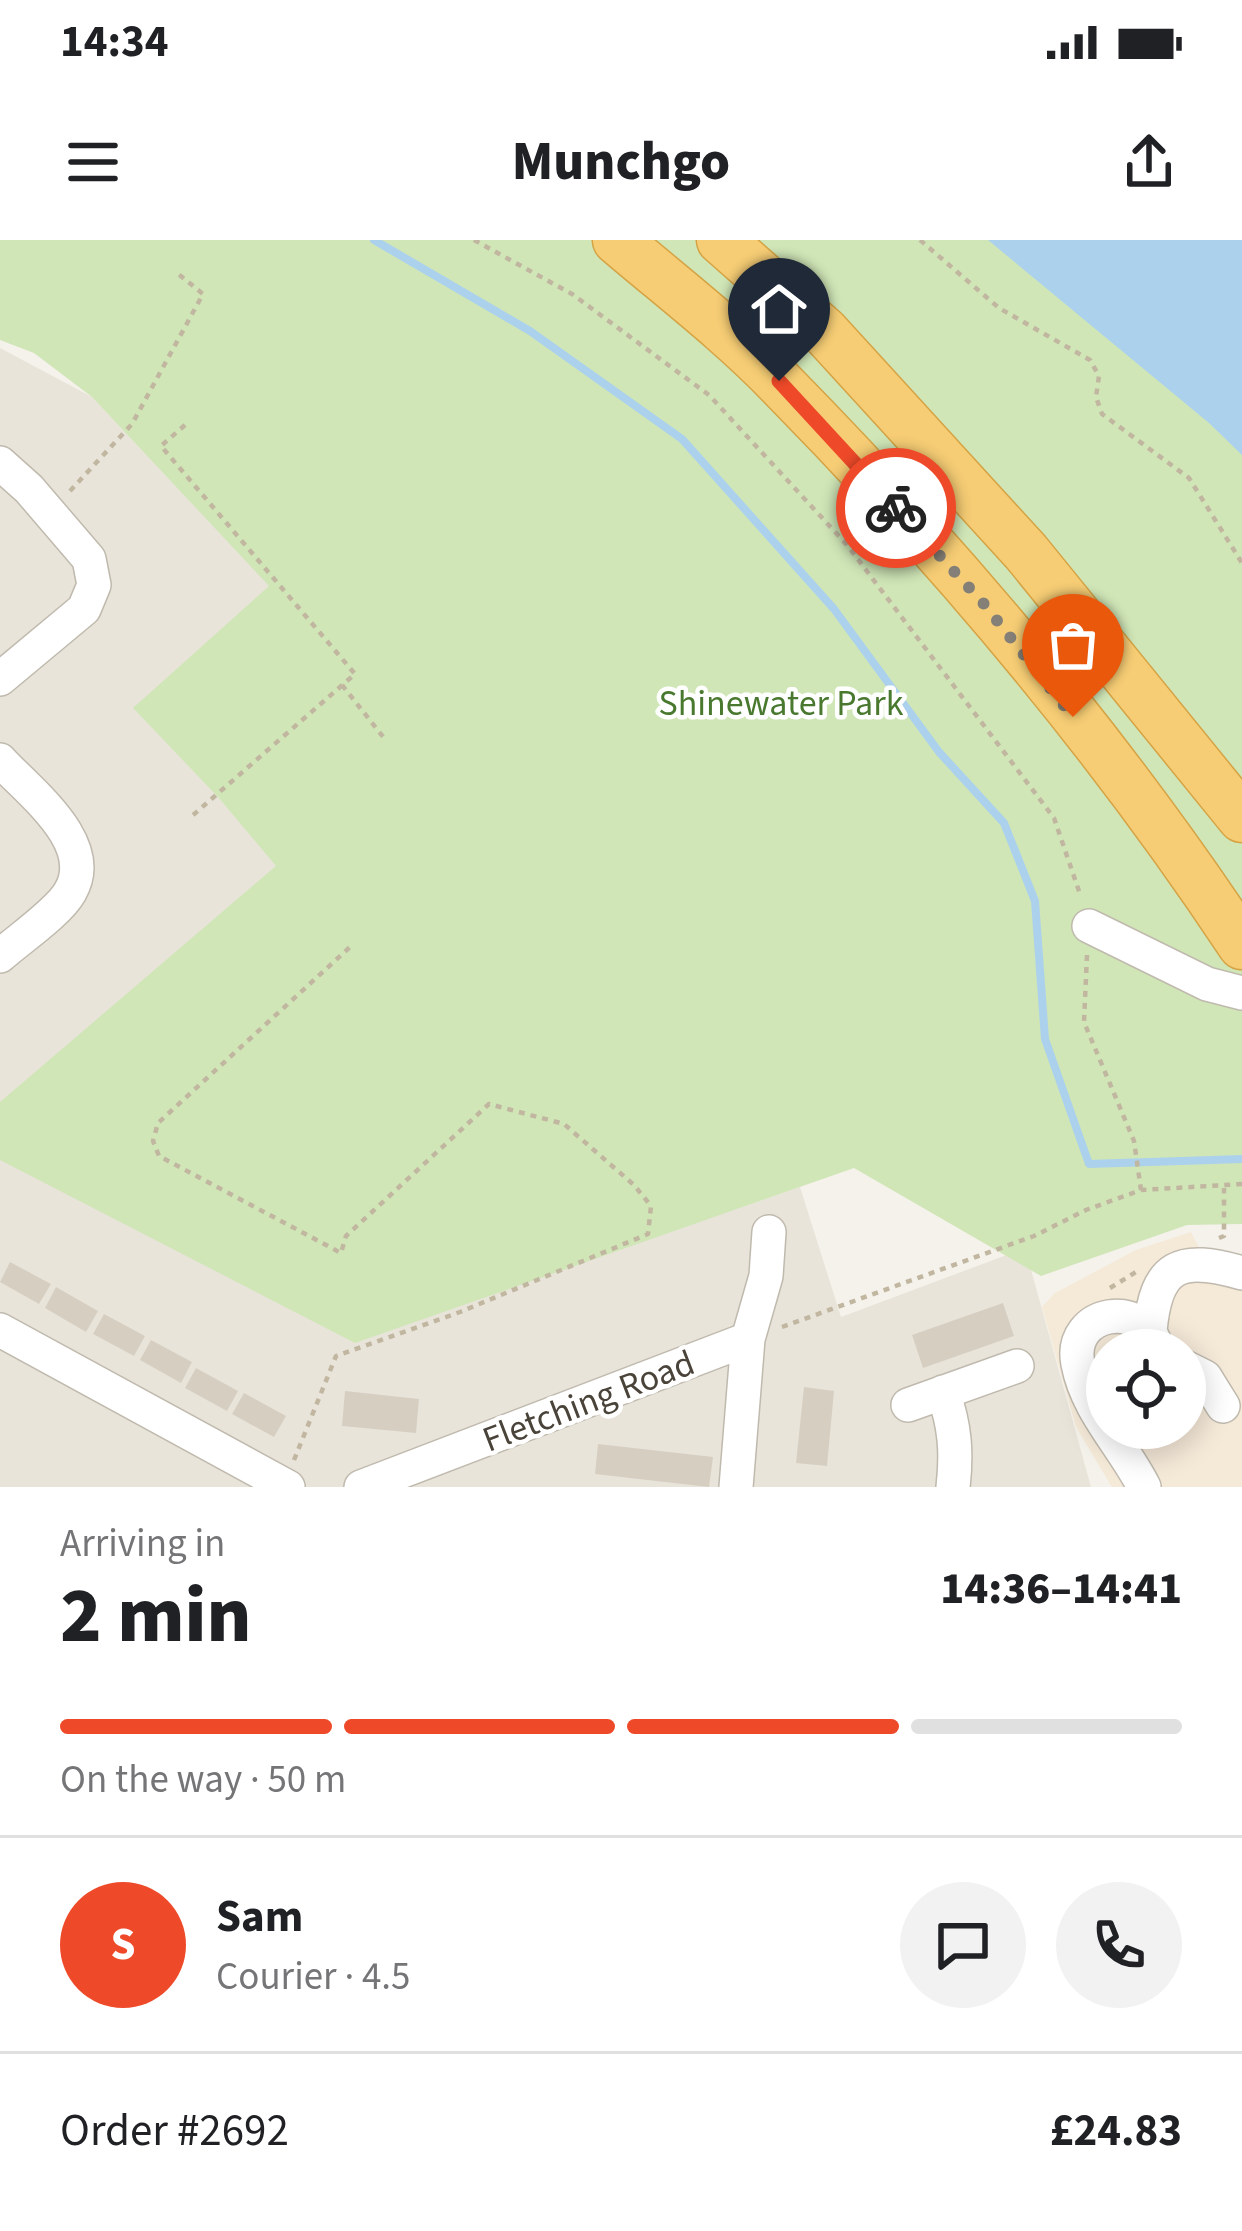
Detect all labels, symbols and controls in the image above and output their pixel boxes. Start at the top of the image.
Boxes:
text: 14:34 [60,10,169,74]
text: Munchgo [512,124,730,201]
icon: menu [60,129,126,195]
icon: share [1116,129,1182,195]
pin [728,258,830,381]
icon: home [746,276,812,342]
courier [836,448,956,568]
icon: bike [863,475,929,541]
pin [1022,594,1124,717]
icon: bag [1040,612,1106,678]
park label: Shinewater Park [658,678,904,729]
map controls [1086,1329,1206,1449]
button: locate [1086,1329,1206,1449]
street label: Fletching Road [475,1338,702,1465]
text: Arriving in [60,1516,225,1572]
text: 14:36–14:41 [940,1557,1182,1621]
text: 2 min [60,1561,252,1672]
text: On the way · 50 m [60,1752,346,1808]
button: chat [900,1882,1026,2008]
button: phone [1056,1882,1182,2008]
text: Sam [216,1885,303,1949]
text: S [110,1913,136,1977]
text: Courier · 4.5 [216,1949,410,2005]
text: Order #2692 [60,2099,289,2163]
text: £24.83 [1050,2099,1182,2163]

